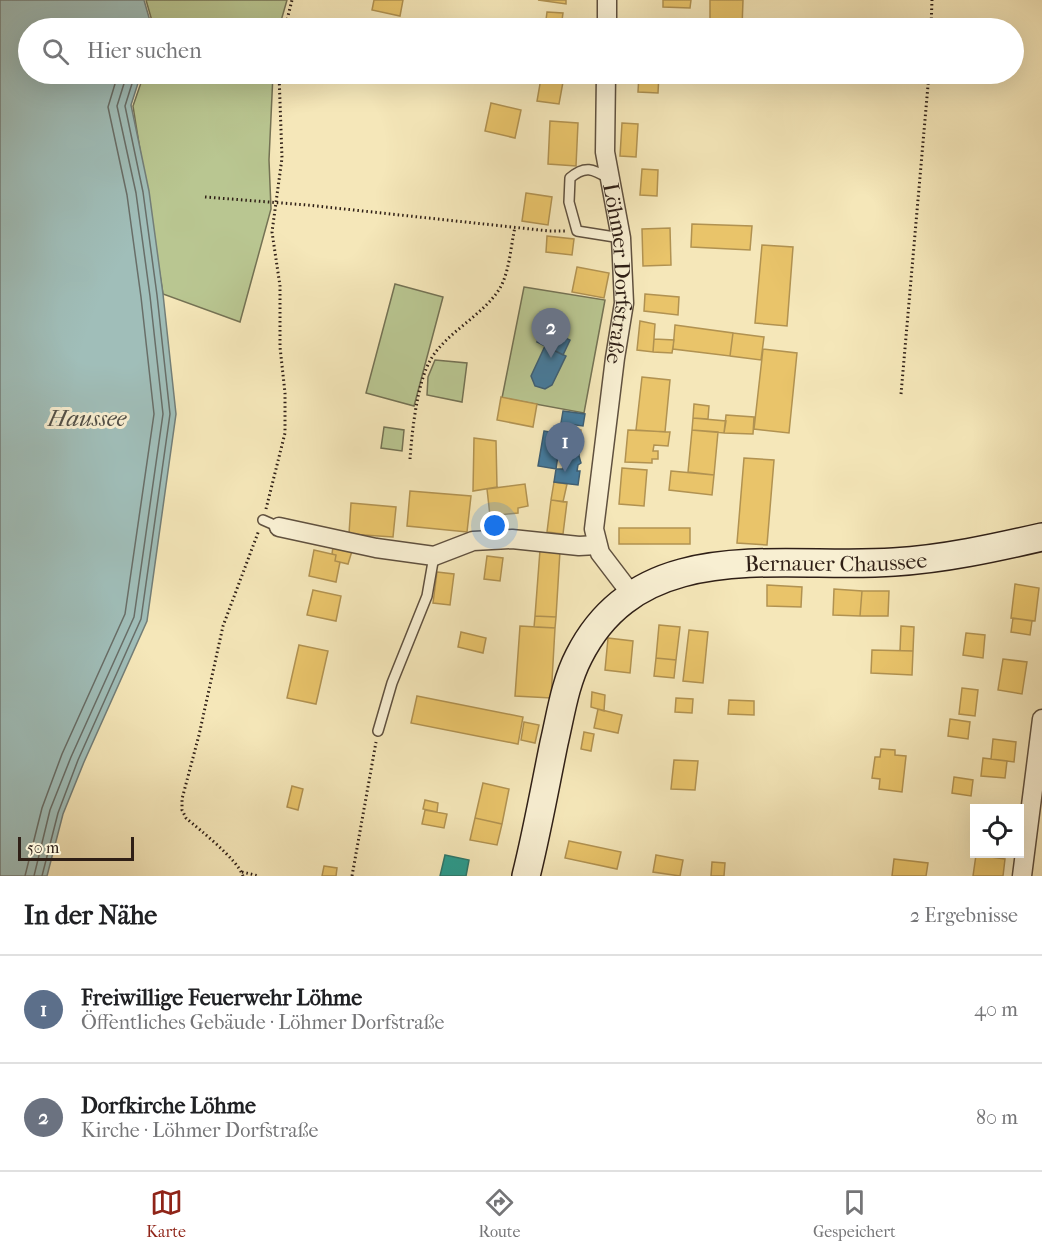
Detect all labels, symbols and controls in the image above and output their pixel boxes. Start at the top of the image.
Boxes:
search box [18,18,1024,84]
icon: search [39,35,72,68]
text: Hier suchen [87,38,202,64]
street label: Löhmer Dorfstraße [597,181,636,366]
pin: 2 [532,308,570,358]
water label: Haussee [47,404,127,432]
pin: 1 [546,422,584,472]
your location [480,511,509,540]
street label: Bernauer Chaussee [744,547,929,578]
map controls [970,804,1024,858]
button: locate [970,804,1024,858]
scale bar [18,834,134,862]
text: 50 m [27,838,59,857]
text: In der Nähe [24,900,157,931]
text: 2 Ergebnisse [910,904,1018,927]
text: Freiwillige Feuerwehr Löhme [81,985,362,1011]
text: 1 [40,998,47,1021]
text: 40 m [974,998,1018,1021]
text: Öffentliches Gebäude · Löhmer Dorfstraße [81,1011,444,1034]
text: Dorfkirche Löhme [81,1093,256,1119]
text: 2 [38,1106,49,1129]
text: 80 m [976,1106,1018,1129]
text: Kirche · Löhmer Dorfstraße [81,1119,318,1142]
tab: Karte [146,1186,186,1241]
tab: Route [478,1186,520,1241]
tab: Gespeichert [813,1186,896,1241]

